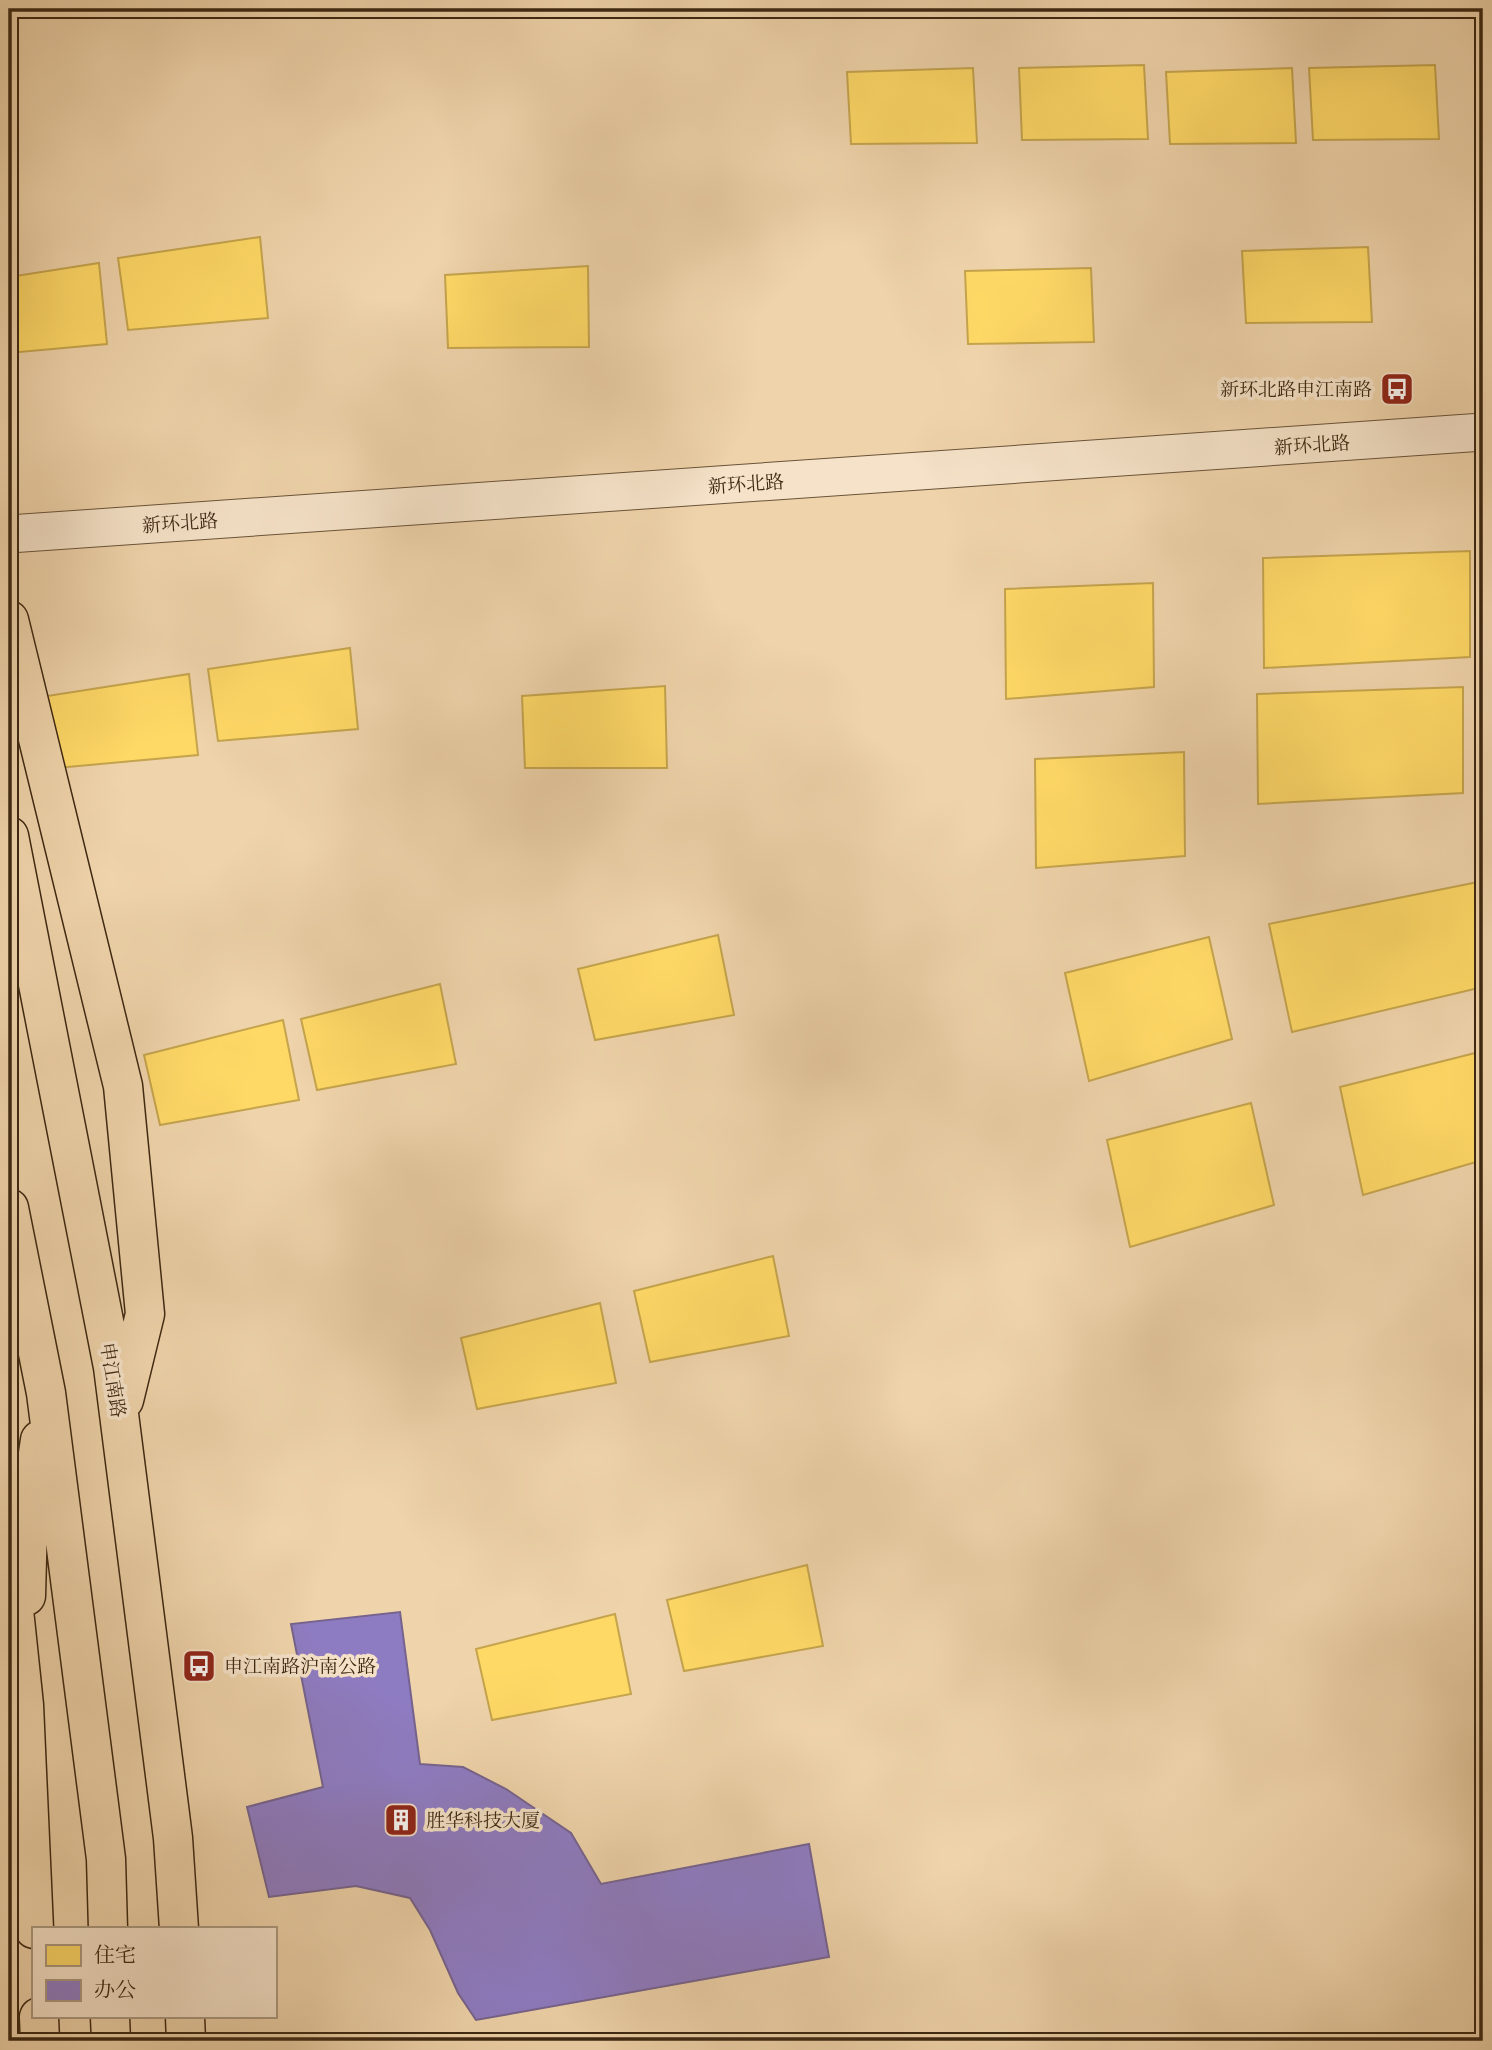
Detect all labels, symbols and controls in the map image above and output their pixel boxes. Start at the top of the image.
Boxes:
bus stop icon: 新环北路申江南路 [1378,370,1416,408]
place label: 新环北路申江南路 [1220,378,1372,401]
street label: 新环北路 [1273,431,1351,459]
street label: 新环北路 [707,470,785,498]
street label: 新环北路 [141,509,219,537]
street label: 申江南路 [96,1341,130,1419]
bus stop icon: 申江南路沪南公路 [180,1647,218,1685]
place label: 申江南路沪南公路 [224,1655,376,1678]
building icon: 胜华科技大厦 [382,1801,420,1839]
place label: 胜华科技大厦 [426,1809,540,1832]
legend [32,1927,276,2018]
text: 住宅 [94,1942,136,1968]
text: 办公 [94,1977,136,2003]

